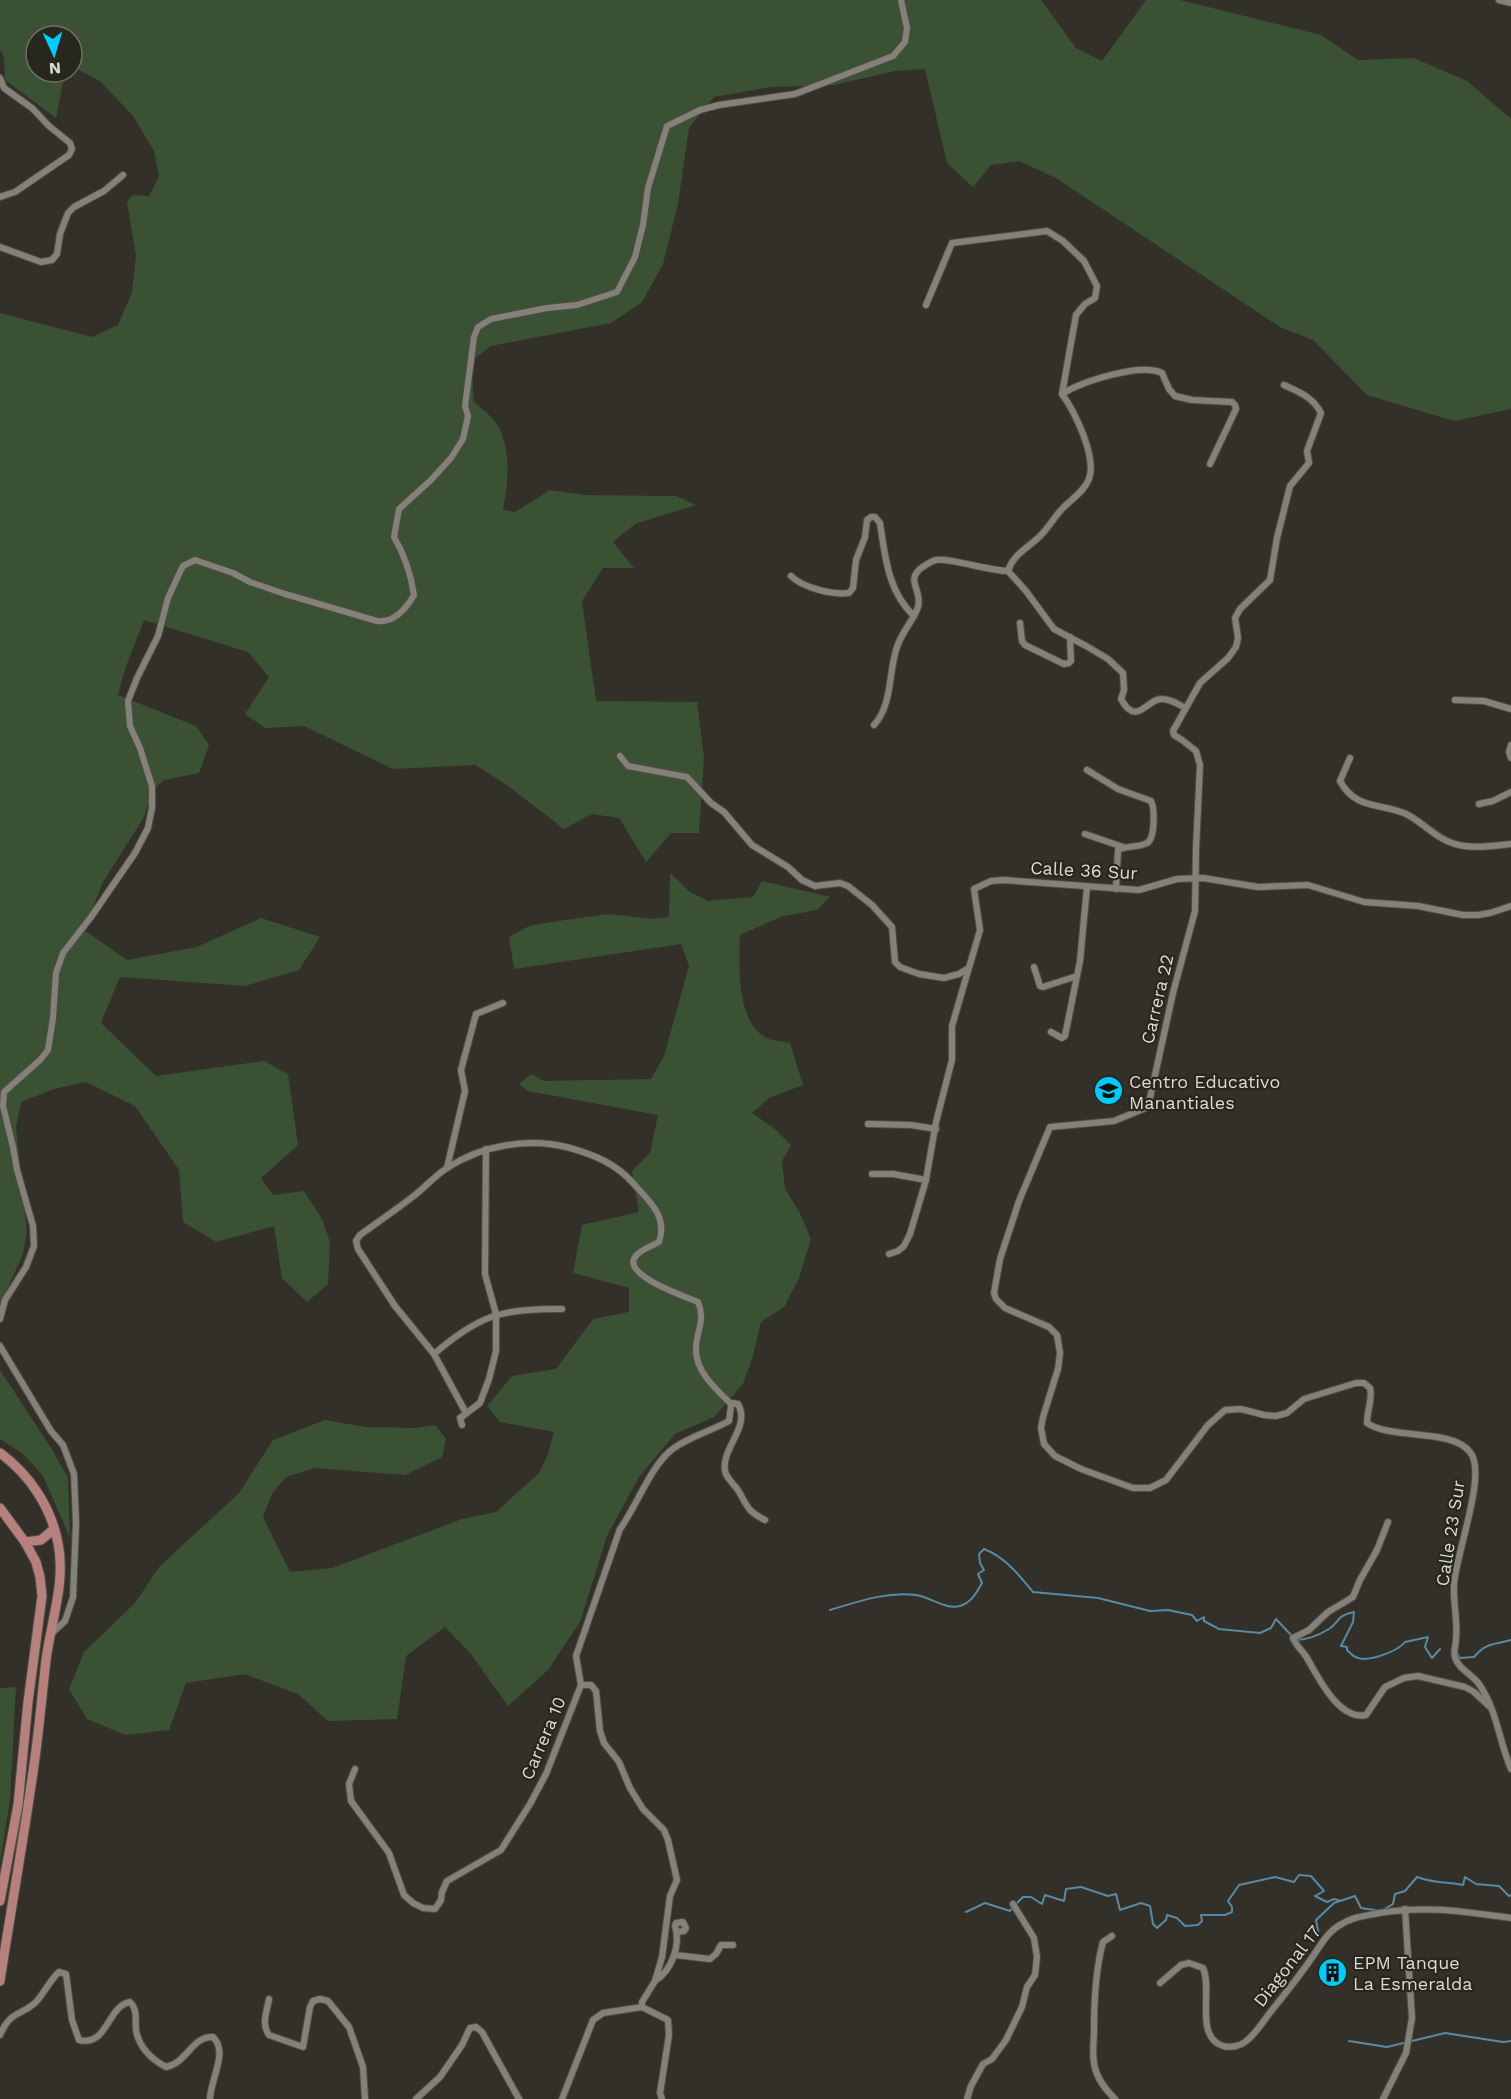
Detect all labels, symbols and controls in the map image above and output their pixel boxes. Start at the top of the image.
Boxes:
north arrow [24,24,84,84]
text: N [48,59,62,78]
street label: Calle 36 Sur [1030,857,1138,883]
street label: Carrera 22 [1136,952,1178,1046]
place label: Centro Educativo Manantiales [1129,1071,1280,1113]
school or university icon: Centro Educativo Manantiales [1092,1075,1124,1107]
street label: Calle 23 Sur [1431,1478,1469,1588]
street label: Carrera 10 [516,1693,570,1783]
street label: Diagonal 17 [1249,1921,1325,2011]
place label: EPM Tanque La Esmeralda [1353,1952,1472,1994]
building icon: EPM Tanque La Esmeralda [1316,1956,1348,1988]

